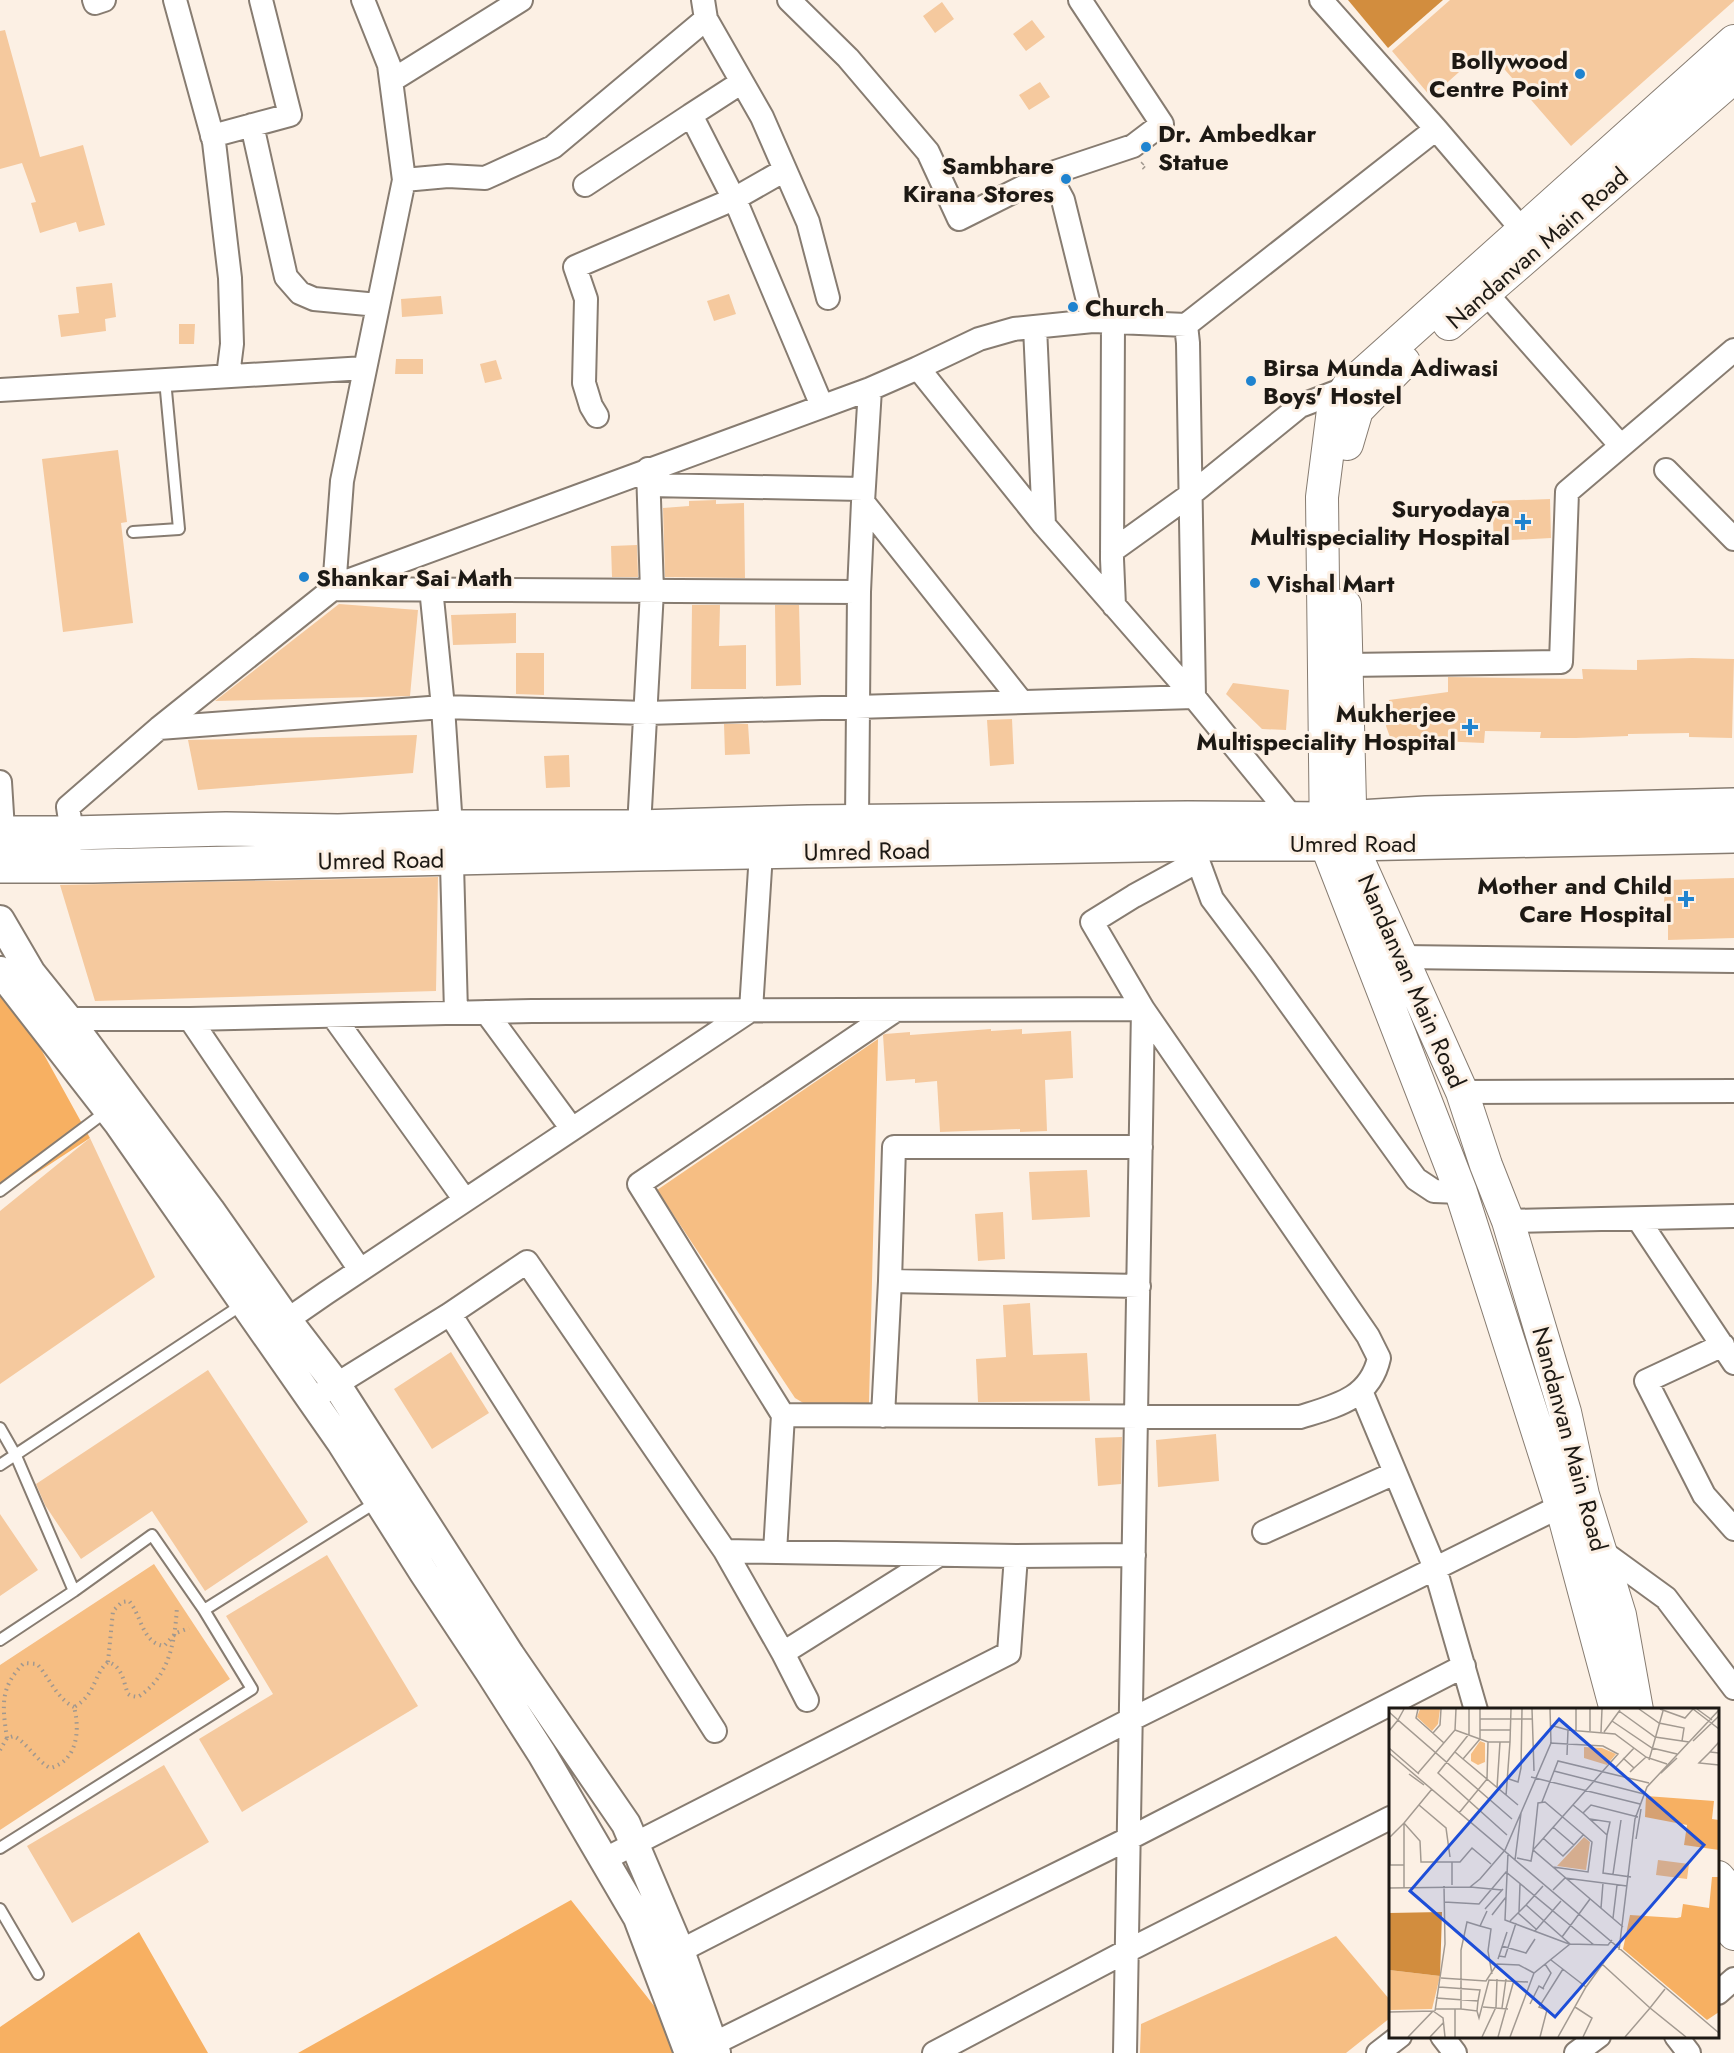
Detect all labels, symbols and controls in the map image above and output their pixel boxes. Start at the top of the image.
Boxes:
place label: Bollywood Centre Point [1429,43,1568,106]
marker: Bollywood Centre Point [1573,67,1587,81]
place label: Dr. Ambedkar Statue [1158,116,1316,179]
marker: Dr. Ambedkar Statue [1139,140,1153,154]
place label: Sambhare Kirana Stores [903,148,1054,211]
street label: Nandanvan Main Road [1438,159,1636,337]
marker: Sambhare Kirana Stores [1059,172,1073,186]
place label: Church [1085,290,1164,325]
marker: Church [1066,300,1080,314]
place label: Birsa Munda Adiwasi Boys' Hostel [1263,350,1498,413]
marker: Birsa Munda Adiwasi Boys' Hostel [1244,374,1258,388]
place label: Suryodaya Multispeciality Hospital [1250,491,1510,554]
marker: Suryodaya Multispeciality Hospital [1514,513,1532,531]
place label: Shankar Sai Math [316,560,513,595]
place label: Vishal Mart [1266,566,1395,601]
marker: Shankar Sai Math [297,570,311,584]
marker: Vishal Mart [1248,576,1262,590]
place label: Mukherjee Multispeciality Hospital [1196,696,1456,759]
marker: Mukherjee Multispeciality Hospital [1461,718,1479,736]
street label: Umred Road [1290,826,1416,861]
street label: Umred Road [803,832,931,870]
street label: Umred Road [317,841,445,879]
street label: Nandanvan Main Road [1349,868,1475,1094]
place label: Mother and Child Care Hospital [1477,868,1672,931]
marker: Mother and Child Care Hospital [1677,890,1695,908]
street label: Nandanvan Main Road [1523,1323,1617,1555]
inset map [1389,1708,1719,2038]

